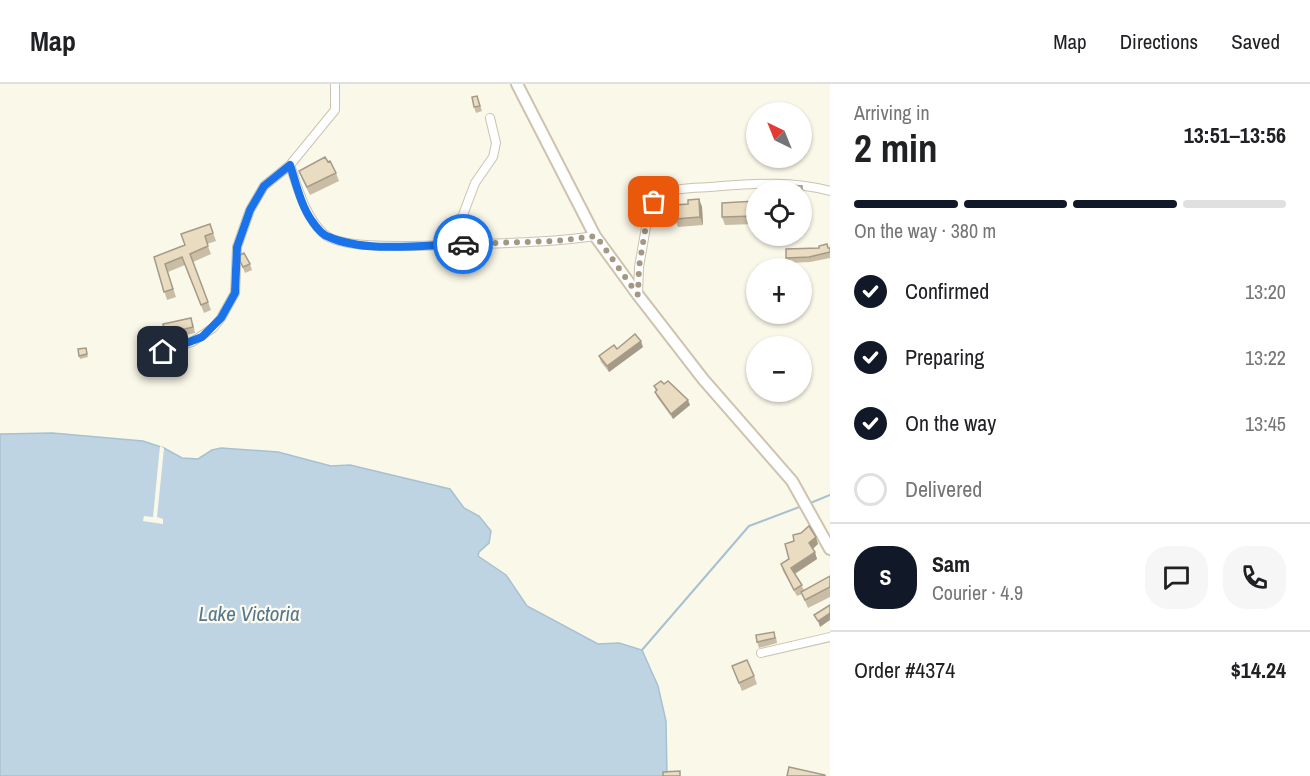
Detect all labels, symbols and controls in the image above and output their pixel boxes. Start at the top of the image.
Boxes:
text: Map [30,22,76,60]
text: Map [1053,27,1087,56]
text: Directions [1120,27,1198,56]
text: Saved [1231,27,1280,56]
text: Arriving in [854,99,930,126]
north arrow [746,102,812,168]
map controls [746,102,812,402]
text: 13:51–13:56 [1184,120,1286,150]
text: 2 min [854,122,938,174]
pin [628,176,679,227]
button: locate [746,180,812,246]
icon: bag [637,185,670,218]
courier [433,214,493,274]
text: On the way · 380 m [854,217,996,244]
icon: car [447,228,480,261]
button: + [746,258,812,324]
icon: check [854,275,887,308]
text: Confirmed [905,276,989,306]
text: 13:20 [1245,278,1286,305]
pin [137,326,188,377]
icon: home [146,335,179,368]
button: − [746,336,812,402]
icon: check [854,341,887,374]
text: Preparing [905,342,984,372]
text: 13:22 [1245,344,1286,371]
icon: check [854,407,887,440]
text: On the way [905,408,996,438]
text: 13:45 [1245,410,1286,437]
text: Delivered [905,474,982,504]
button: chat [1145,546,1208,609]
button: phone [1223,546,1286,609]
text: Sam [932,549,970,579]
text: S [879,562,892,592]
text: Courier · 4.9 [932,579,1023,606]
water label: Lake Victoria [198,599,300,628]
text: Order #4374 [854,655,955,685]
text: $14.24 [1231,655,1286,685]

